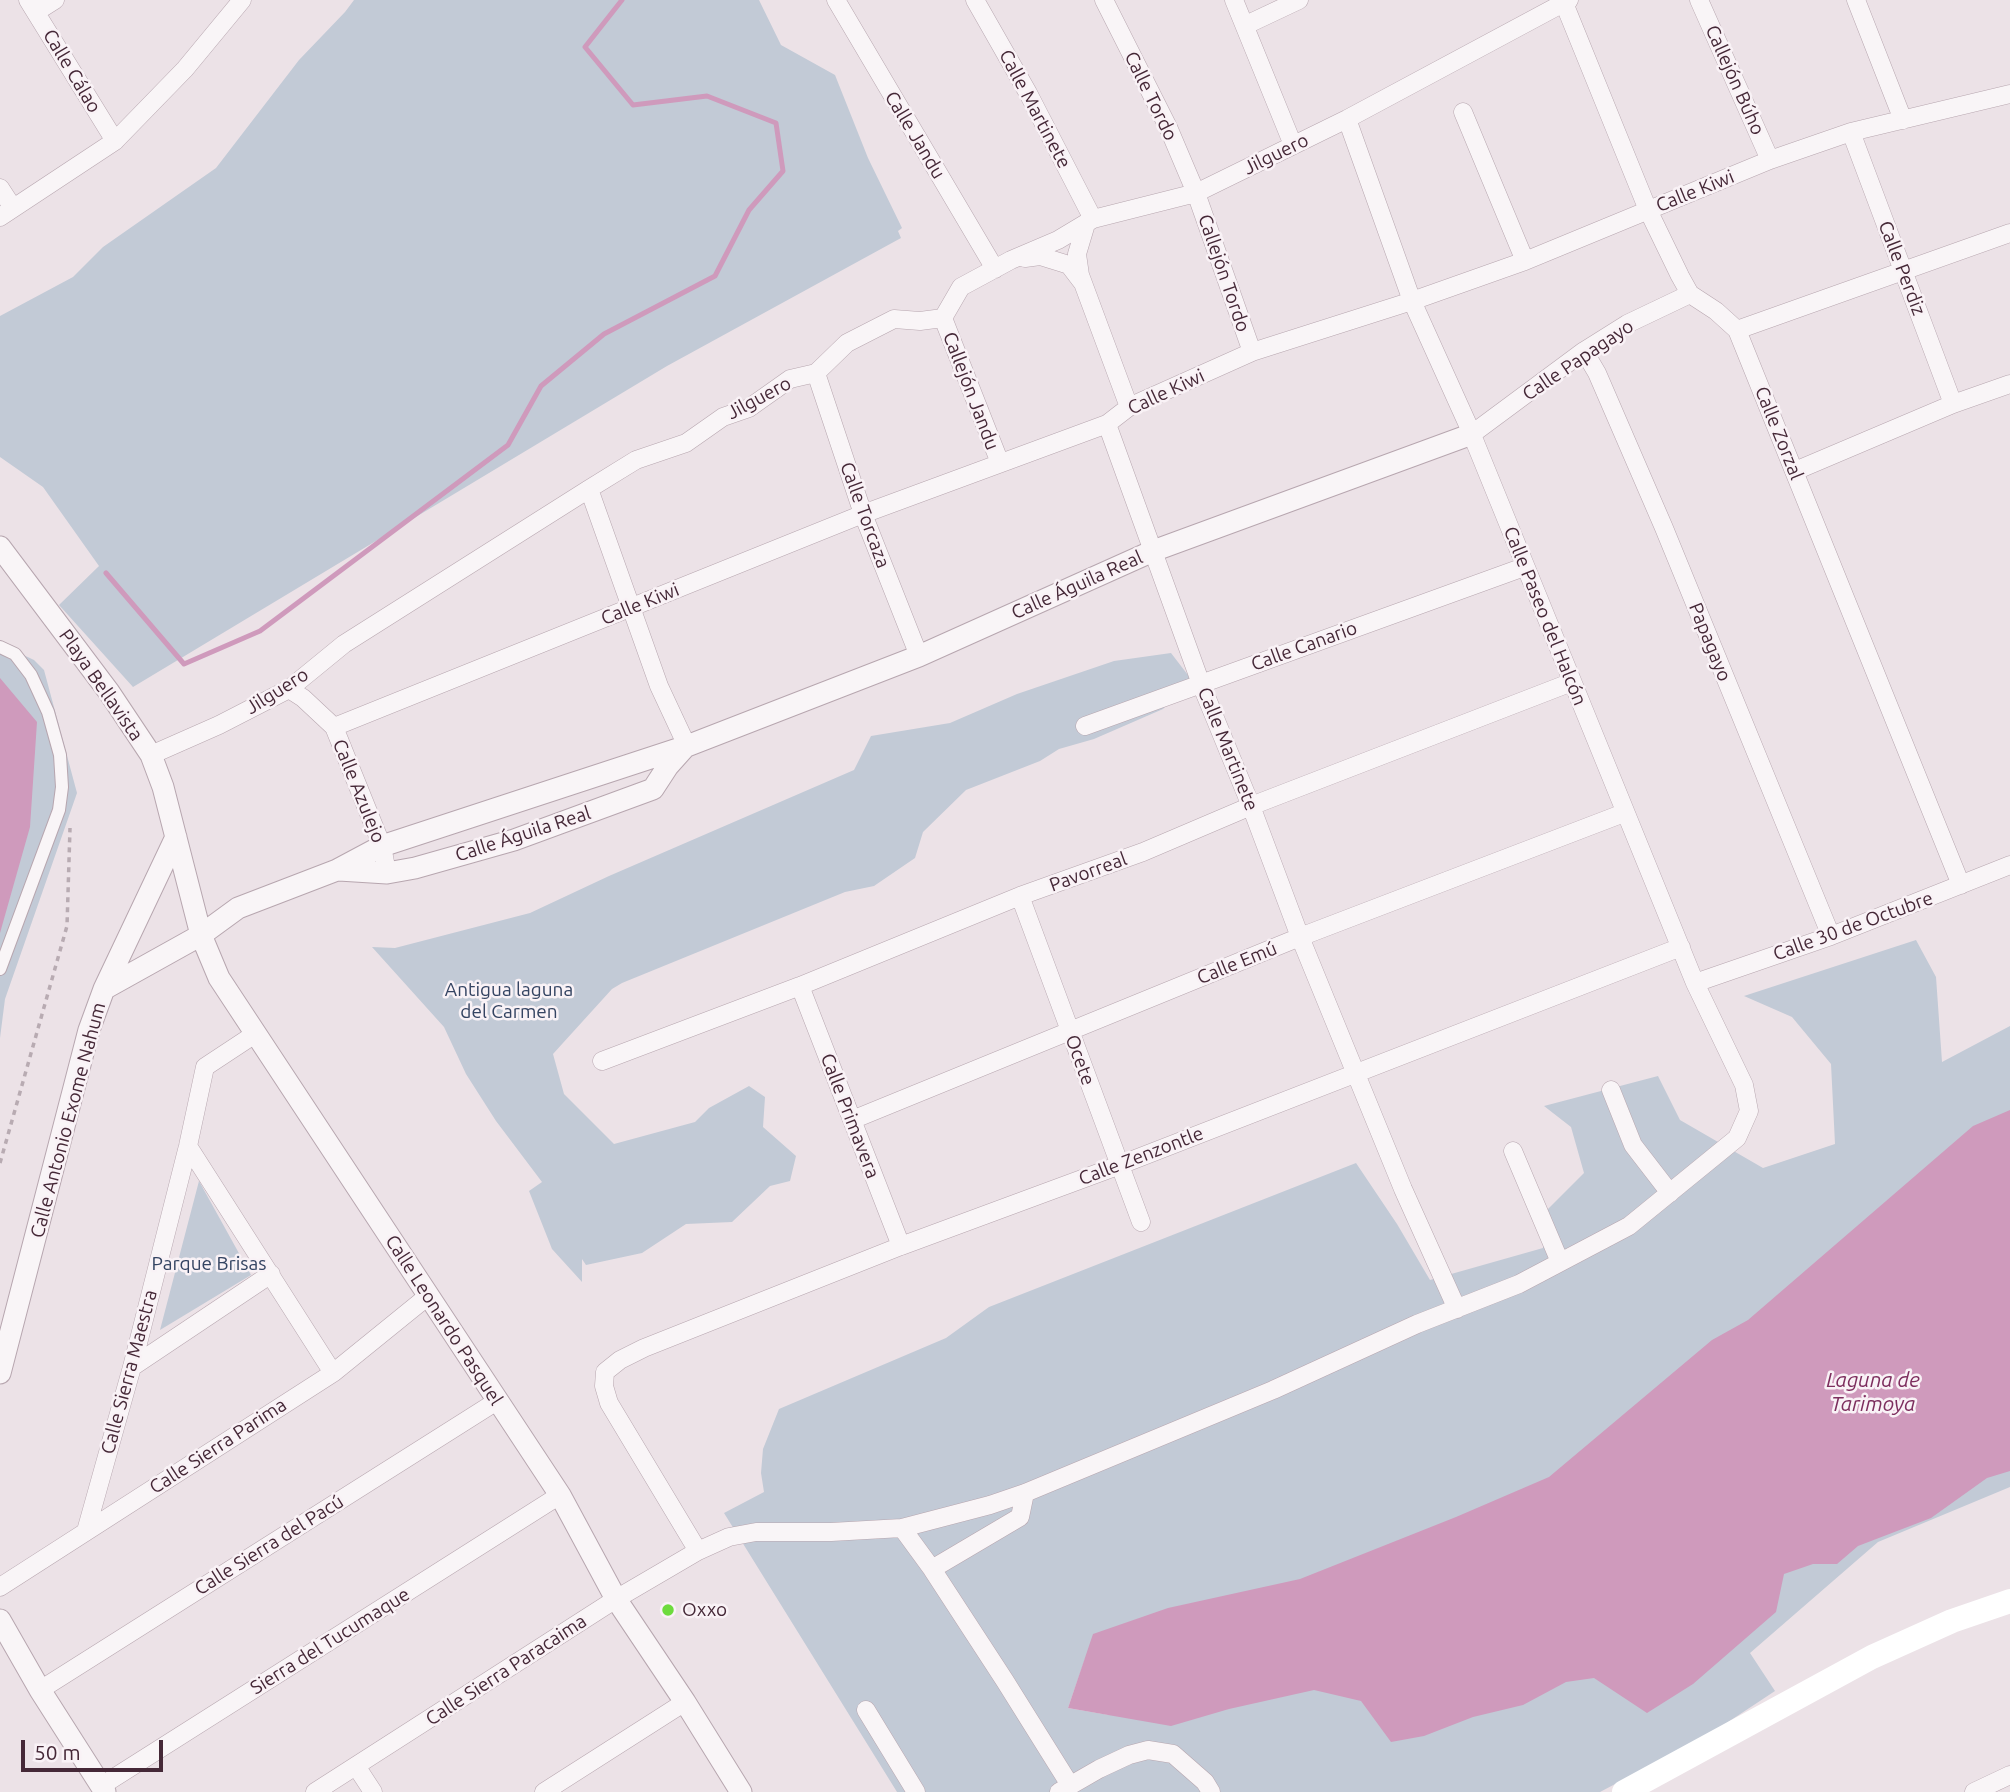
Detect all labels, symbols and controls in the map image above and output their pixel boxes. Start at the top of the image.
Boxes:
street label: Callejón Búho [1701,22,1769,138]
street label: Calle Cálao [38,25,106,117]
street label: Calle Martinete [994,46,1076,172]
street label: Calle Tordo [1120,48,1182,144]
street label: Calle Jandu [880,87,950,183]
street label: Jilguero [1240,129,1312,179]
street label: Calle Kiwi [1653,165,1737,217]
street label: Callejón Tordo [1193,211,1255,335]
street label: Calle Perdiz [1874,218,1930,318]
street label: Calle Papagayo [1518,314,1638,406]
street label: Callejón Jandu [938,329,1004,453]
street label: Calle Kiwi [1124,364,1208,420]
street label: Jilguero [723,372,795,424]
street label: Calle Zorzal [1750,383,1808,483]
street label: Calle Torcaza [835,459,895,571]
street label: Calle Paseo del Halcón [1499,523,1591,709]
street label: Calle Águila Real [1008,546,1146,624]
street label: Calle Kiwi [598,578,682,630]
street label: Papagayo [1684,599,1736,685]
street label: Calle Canario [1248,616,1360,676]
street label: Playa Bellavista [54,625,148,745]
street label: Jilguero [241,663,313,719]
street label: Calle Martinete [1193,684,1263,814]
street label: Calle Azulejo [328,736,390,846]
street label: Calle Águila Real [452,801,594,867]
street label: Pavorreal [1046,847,1130,897]
street label: Calle 30 de Octubre [1770,886,1936,966]
street label: Calle Emú [1194,937,1280,989]
park label: Antigua laguna del Carmen [445,979,573,1023]
street label: Calle Antonio Exome Nahum [26,1000,110,1240]
street label: Ocete [1060,1032,1100,1088]
street label: Calle Primavera [816,1050,884,1182]
street label: Calle Zenzontle [1075,1122,1207,1190]
street label: Calle Leonardo Pasquel [380,1231,508,1409]
park label: Parque Brisas [151,1253,267,1275]
street label: Calle Sierra Maestra [96,1287,162,1457]
water label: Laguna de Tarimoya [1826,1367,1920,1417]
street label: Calle Sierra Parima [145,1393,291,1499]
street label: Calle Sierra del Pacú [190,1490,348,1600]
street label: Sierra del Tucumaque [246,1583,414,1699]
place label: Oxxo [682,1599,727,1621]
marker: Oxxo [660,1602,676,1618]
street label: Calle Sierra Paracaima [421,1610,591,1730]
scale bar [24,1726,166,1770]
text: 50 m [34,1740,81,1764]

